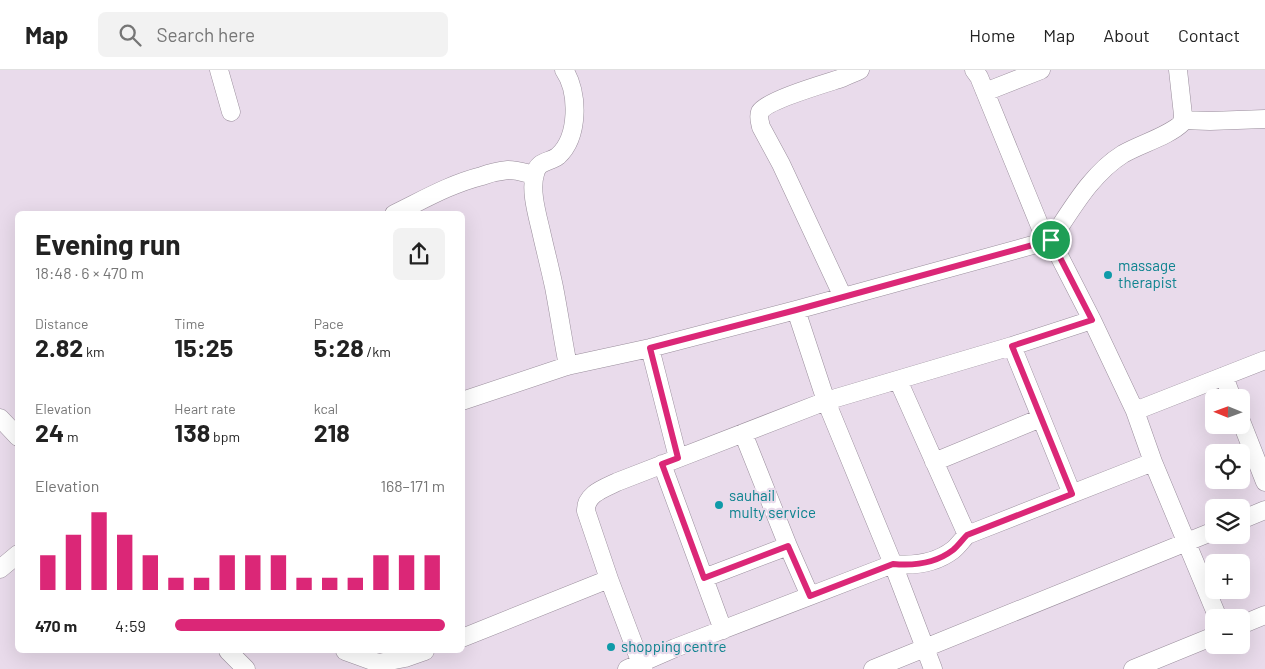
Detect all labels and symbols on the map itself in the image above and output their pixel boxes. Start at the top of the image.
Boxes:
pin [1030,219,1072,261]
place label: massage therapist [1118,256,1177,291]
marker: massage therapist [1102,269,1114,281]
north arrow [1205,389,1250,434]
place label: sauhail multy service [729,486,816,521]
marker: sauhail multy service [713,499,725,511]
place label: shopping centre [621,637,727,655]
marker: shopping centre [605,641,617,653]

